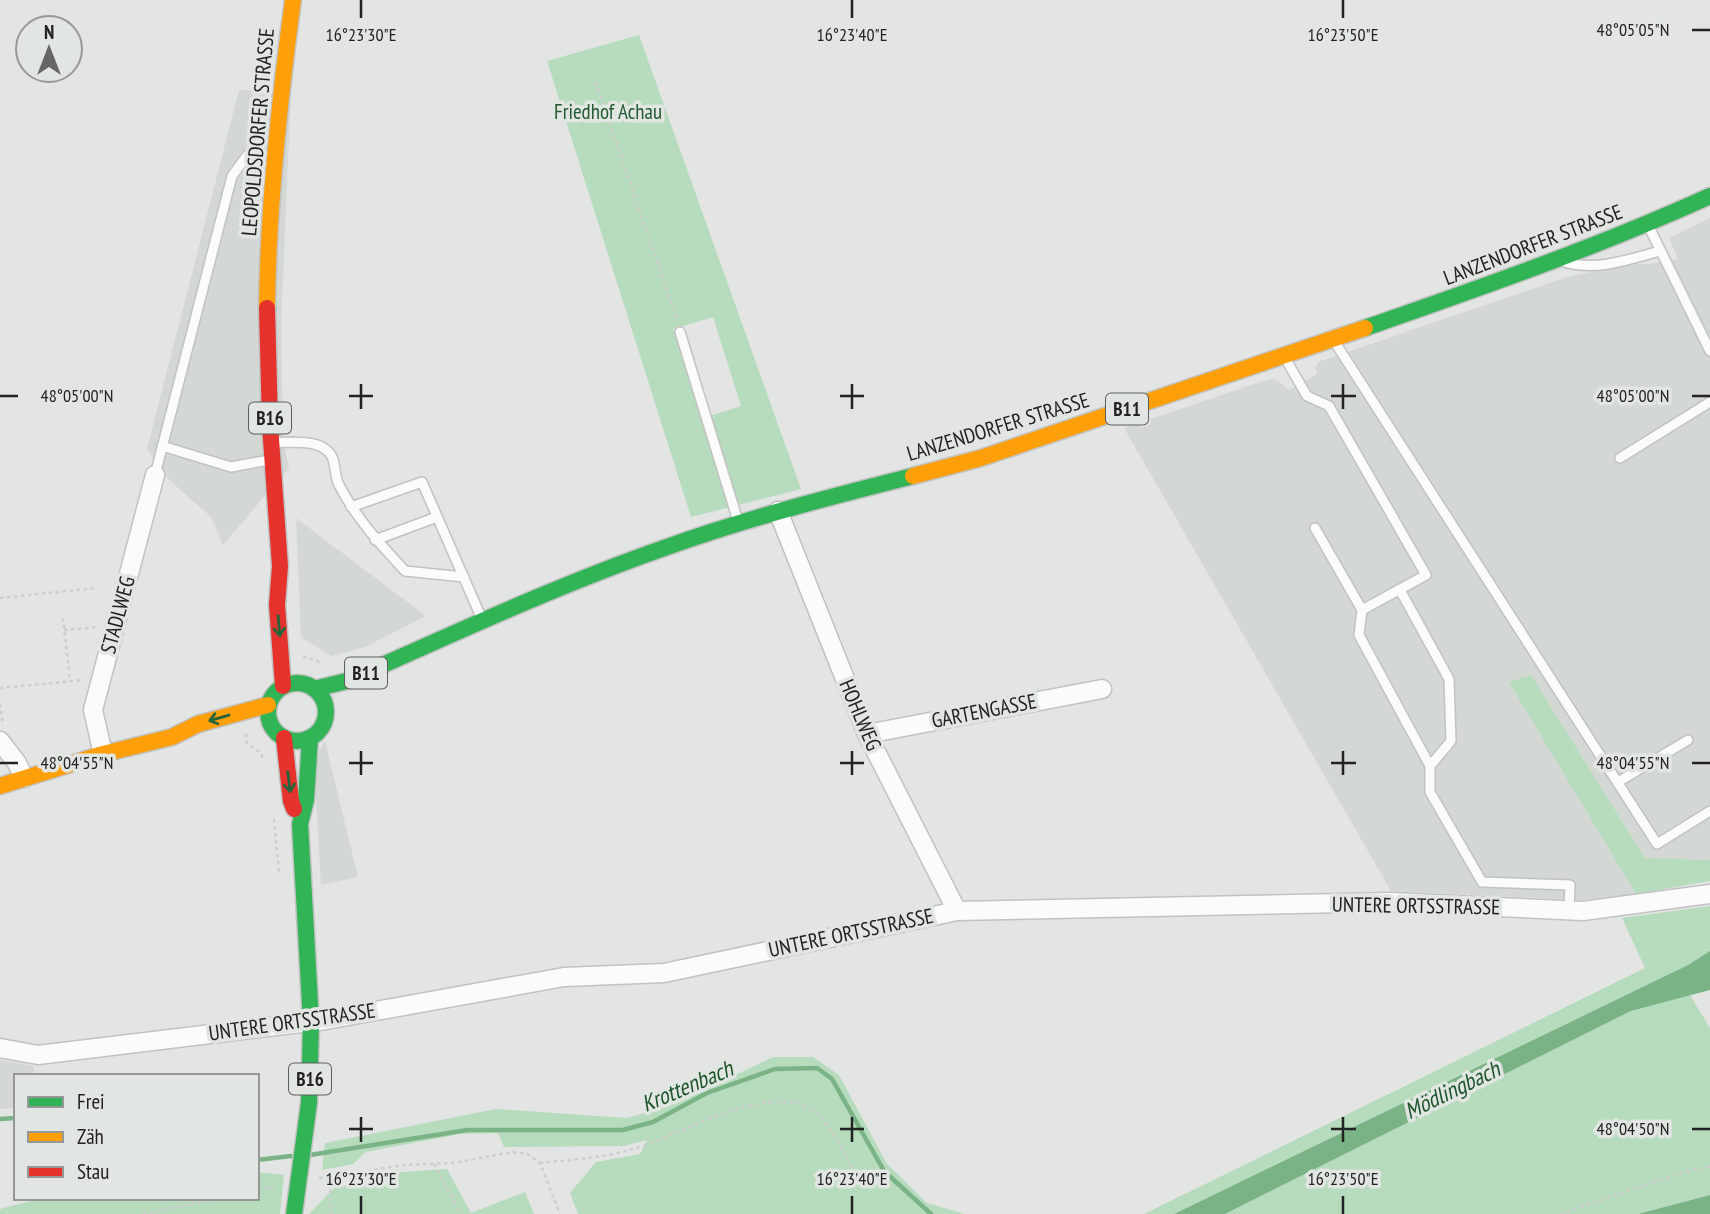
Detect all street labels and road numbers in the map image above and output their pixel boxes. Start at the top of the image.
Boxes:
street label: LEOPOLDSDORFER STRASSE [235,27,280,237]
street label: LANZENDORFER STRASSE [1440,198,1626,291]
street label: LANZENDORFER STRASSE [903,386,1092,467]
road number: B11 [1106,394,1148,424]
road number: B16 [249,402,291,434]
street label: STADLWEG [94,573,141,657]
road number: B11 [345,658,387,688]
street label: HOHLWEG [833,675,888,755]
street label: GARTENGASSE [929,687,1039,734]
street label: UNTERE ORTSSTRASSE [1332,891,1500,920]
street label: UNTERE ORTSSTRASSE [766,902,936,963]
street label: UNTERE ORTSSTRASSE [207,996,377,1047]
road number: B16 [289,1064,331,1094]

